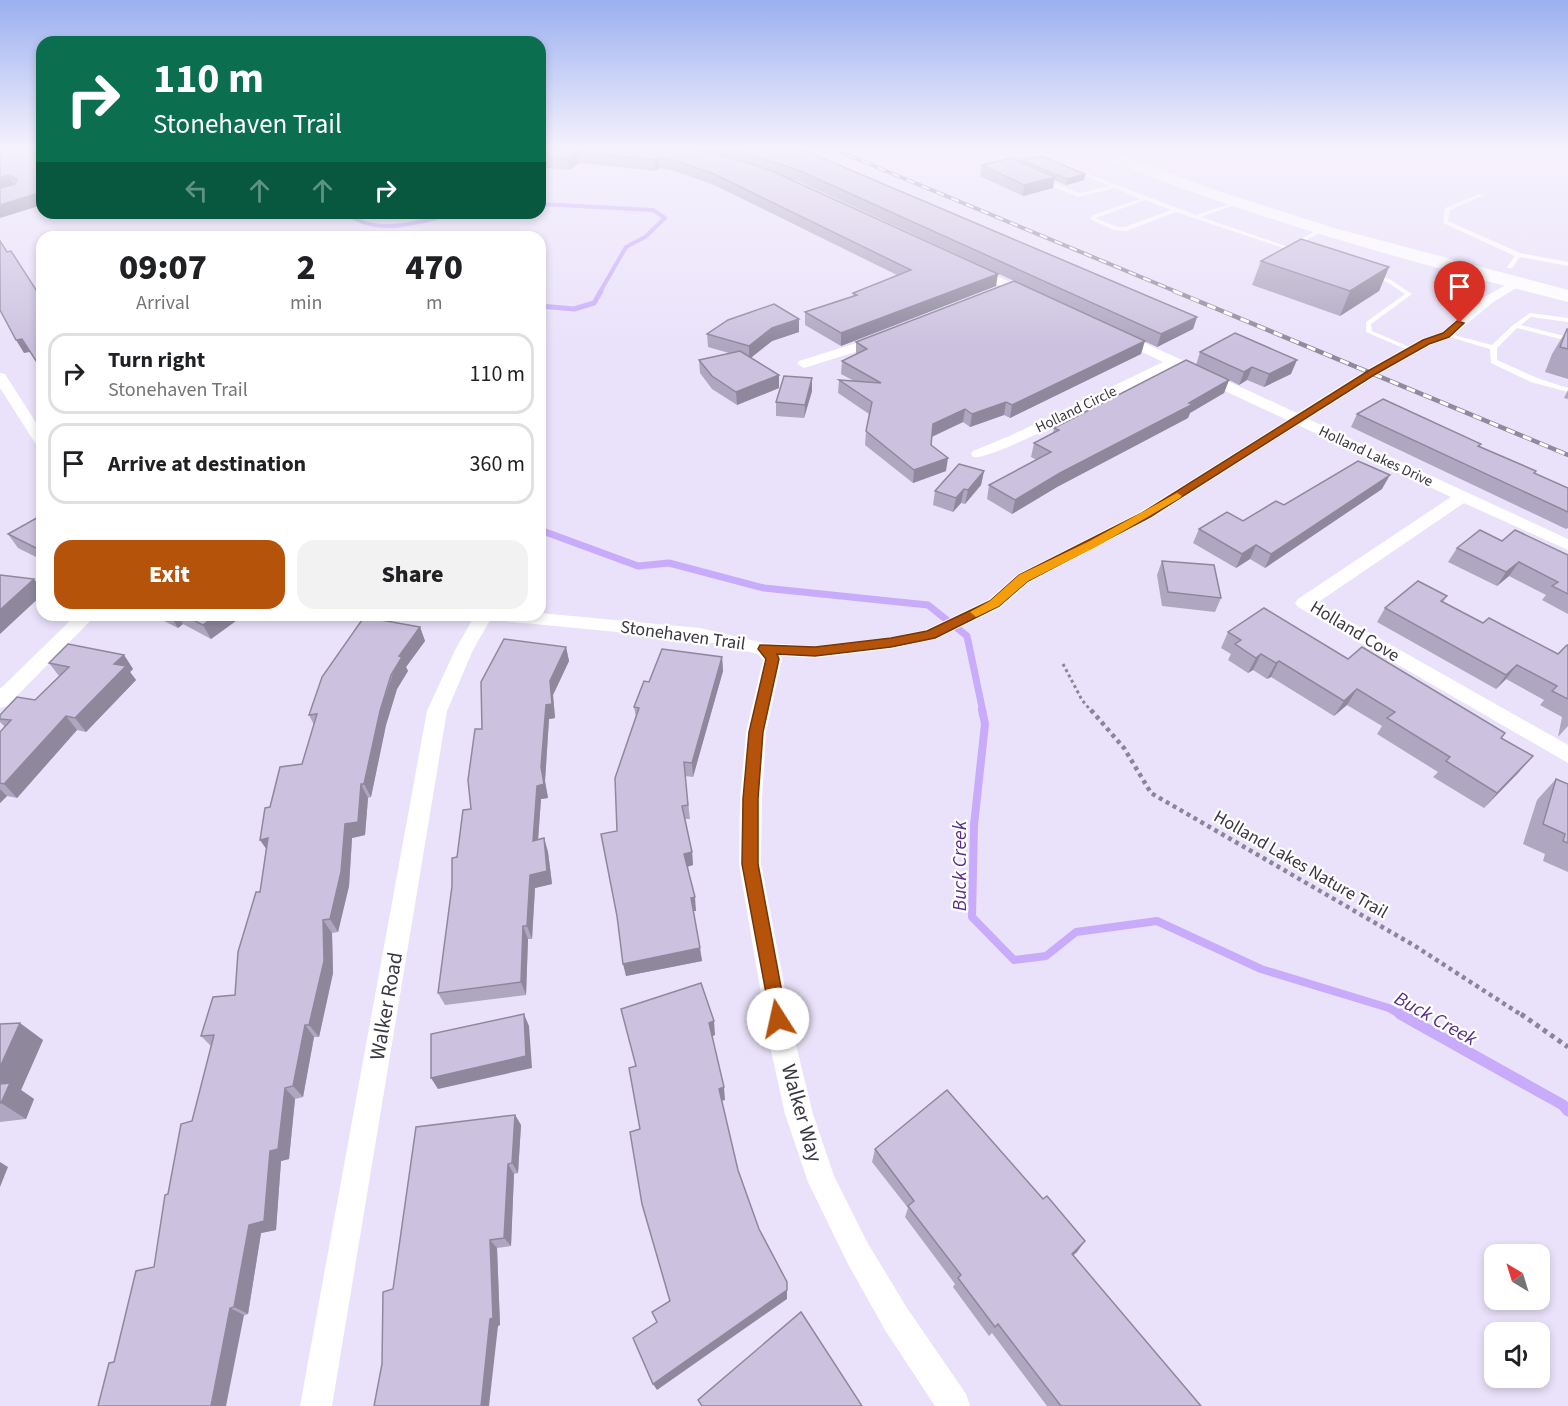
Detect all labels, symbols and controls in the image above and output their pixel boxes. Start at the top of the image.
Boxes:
text: 110 m [153,49,264,109]
icon: right [54,60,132,138]
text: Stonehaven Trail [153,105,342,144]
icon: left [180,174,213,207]
icon: ahead [243,174,276,207]
icon: ahead [306,174,339,207]
icon: right [369,174,402,207]
text: 09:07 [119,242,207,293]
text: 2 [297,242,316,293]
text: 470 [405,242,463,293]
pin [1434,261,1485,323]
icon: arrive [1443,270,1476,303]
text: Arrival [136,289,190,317]
text: min [290,289,322,317]
text: m [426,289,442,317]
text: Turn right [108,344,205,376]
icon: right [57,357,90,390]
text: 110 m [470,358,525,390]
text: Stonehaven Trail [108,376,248,404]
street label: Holland Circle [1032,381,1120,438]
street label: Holland Lakes Drive [1315,421,1436,492]
icon: arrive [57,447,90,480]
text: Arrive at destination [108,448,306,480]
text: 360 m [470,448,525,480]
button: Exit [54,540,285,609]
button: Share [297,540,528,609]
street label: Holland Cove [1305,595,1404,668]
street label: Stonehaven Trail [619,614,747,657]
street label: Holland Lakes Nature Trail [1209,804,1392,925]
water label: Buck Creek [946,820,974,911]
street label: Walker Road [362,950,410,1062]
water label: Buck Creek [1389,985,1482,1053]
position arrow [746,987,810,1051]
street label: Walker Way [774,1061,830,1166]
north arrow [1484,1244,1550,1310]
map controls [1484,1244,1550,1388]
button: sound [1484,1322,1550,1388]

